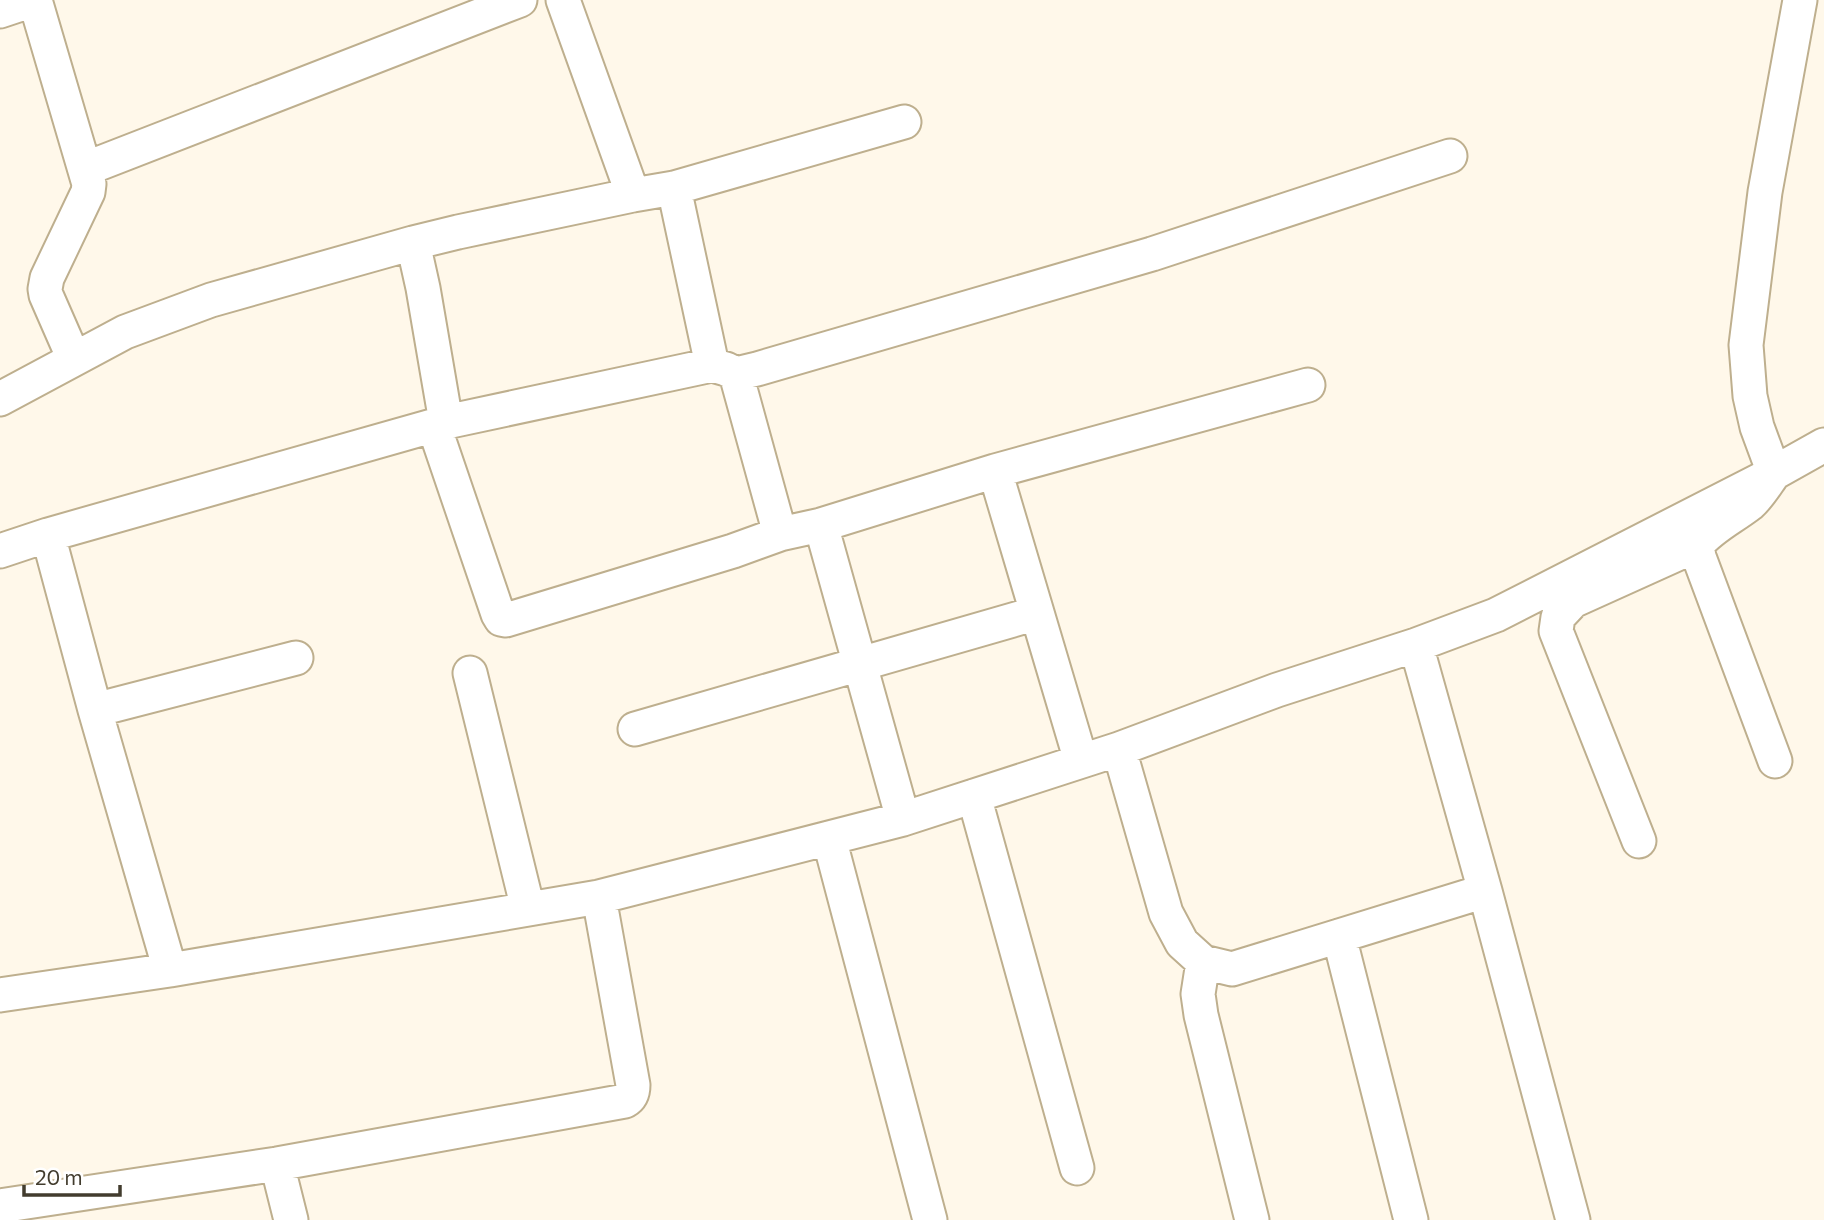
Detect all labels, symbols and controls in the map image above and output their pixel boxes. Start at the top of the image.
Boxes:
scale bar [24,1154,121,1198]
text: 20 m [35,1164,83,1189]

